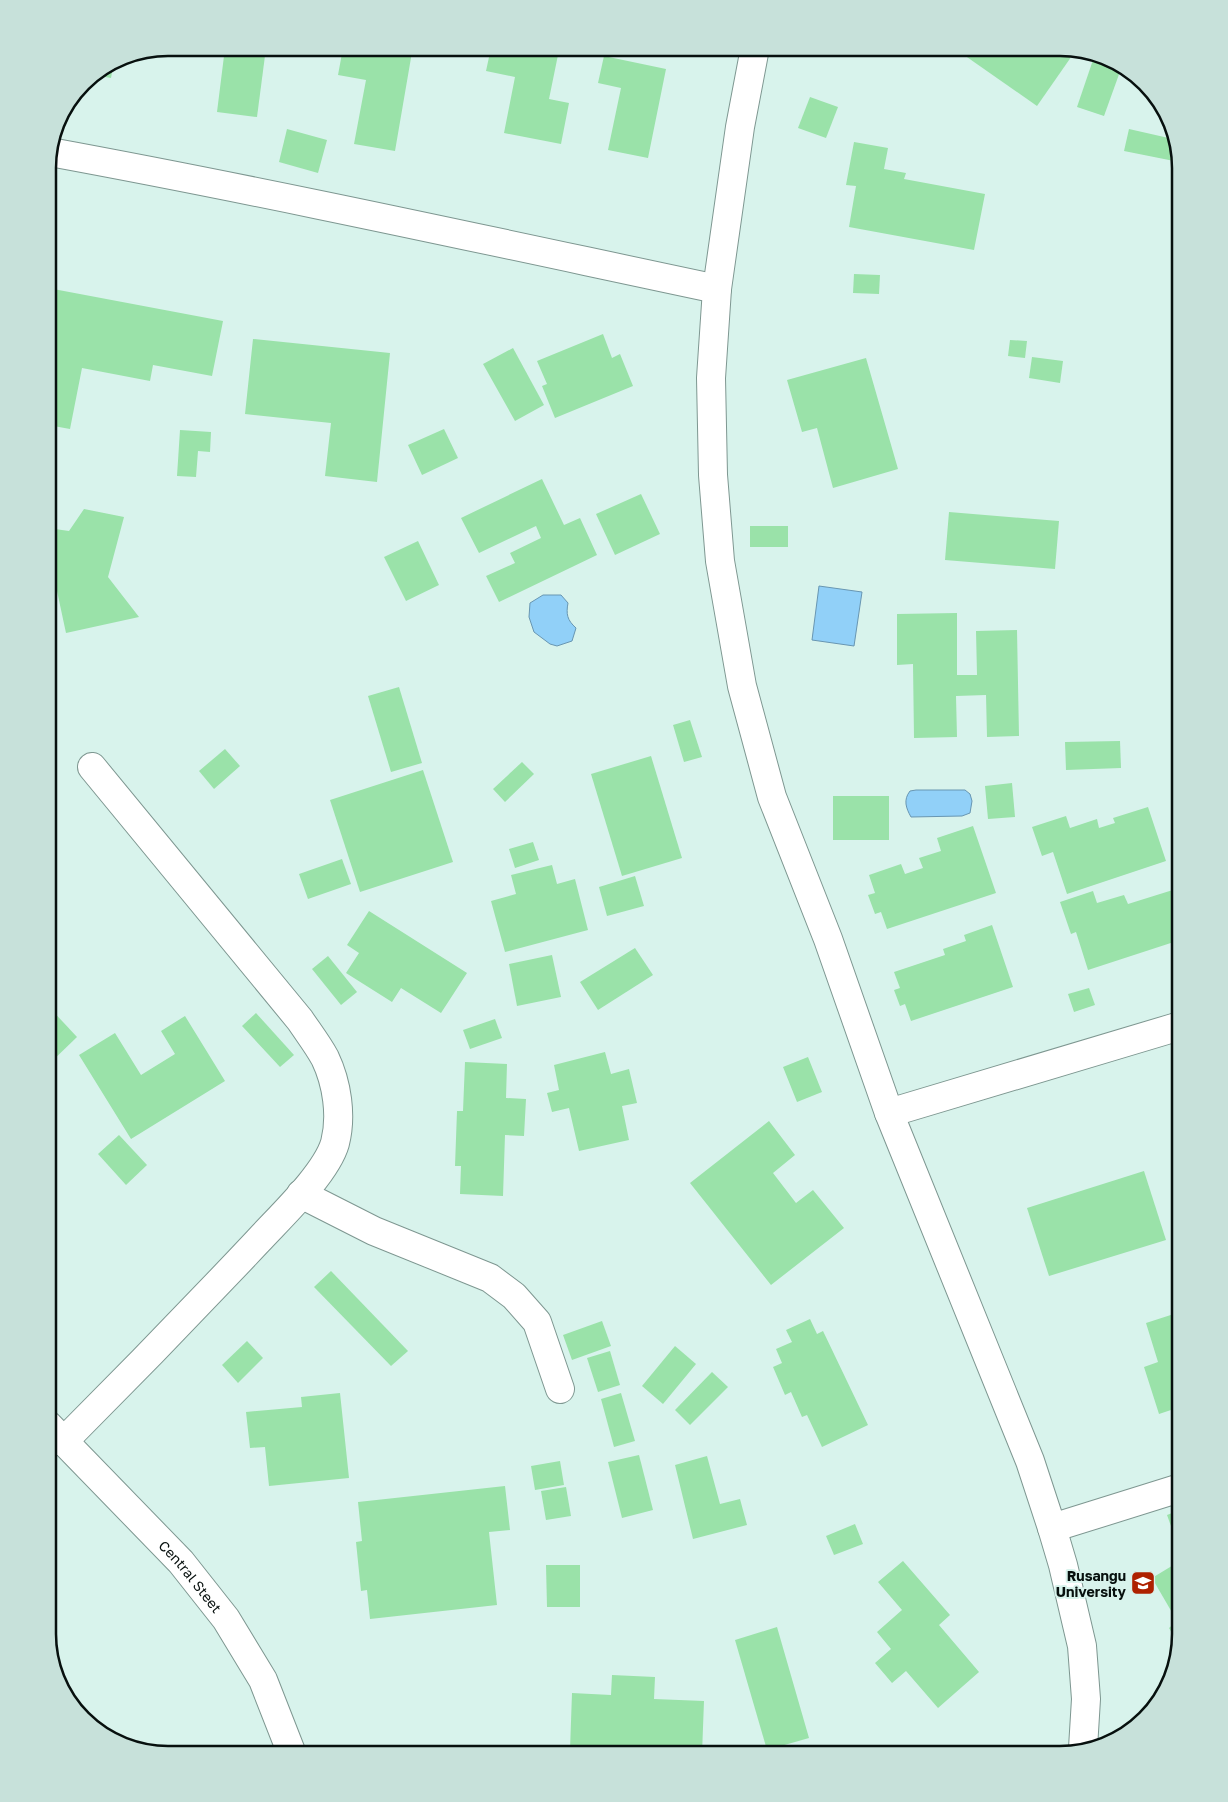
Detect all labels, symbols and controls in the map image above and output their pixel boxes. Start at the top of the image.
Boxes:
street label: Central Steet [156,1536,226,1616]
place label: Rusangu University [1056,1567,1127,1600]
school or university icon: Rusangu University [1130,1570,1156,1596]

